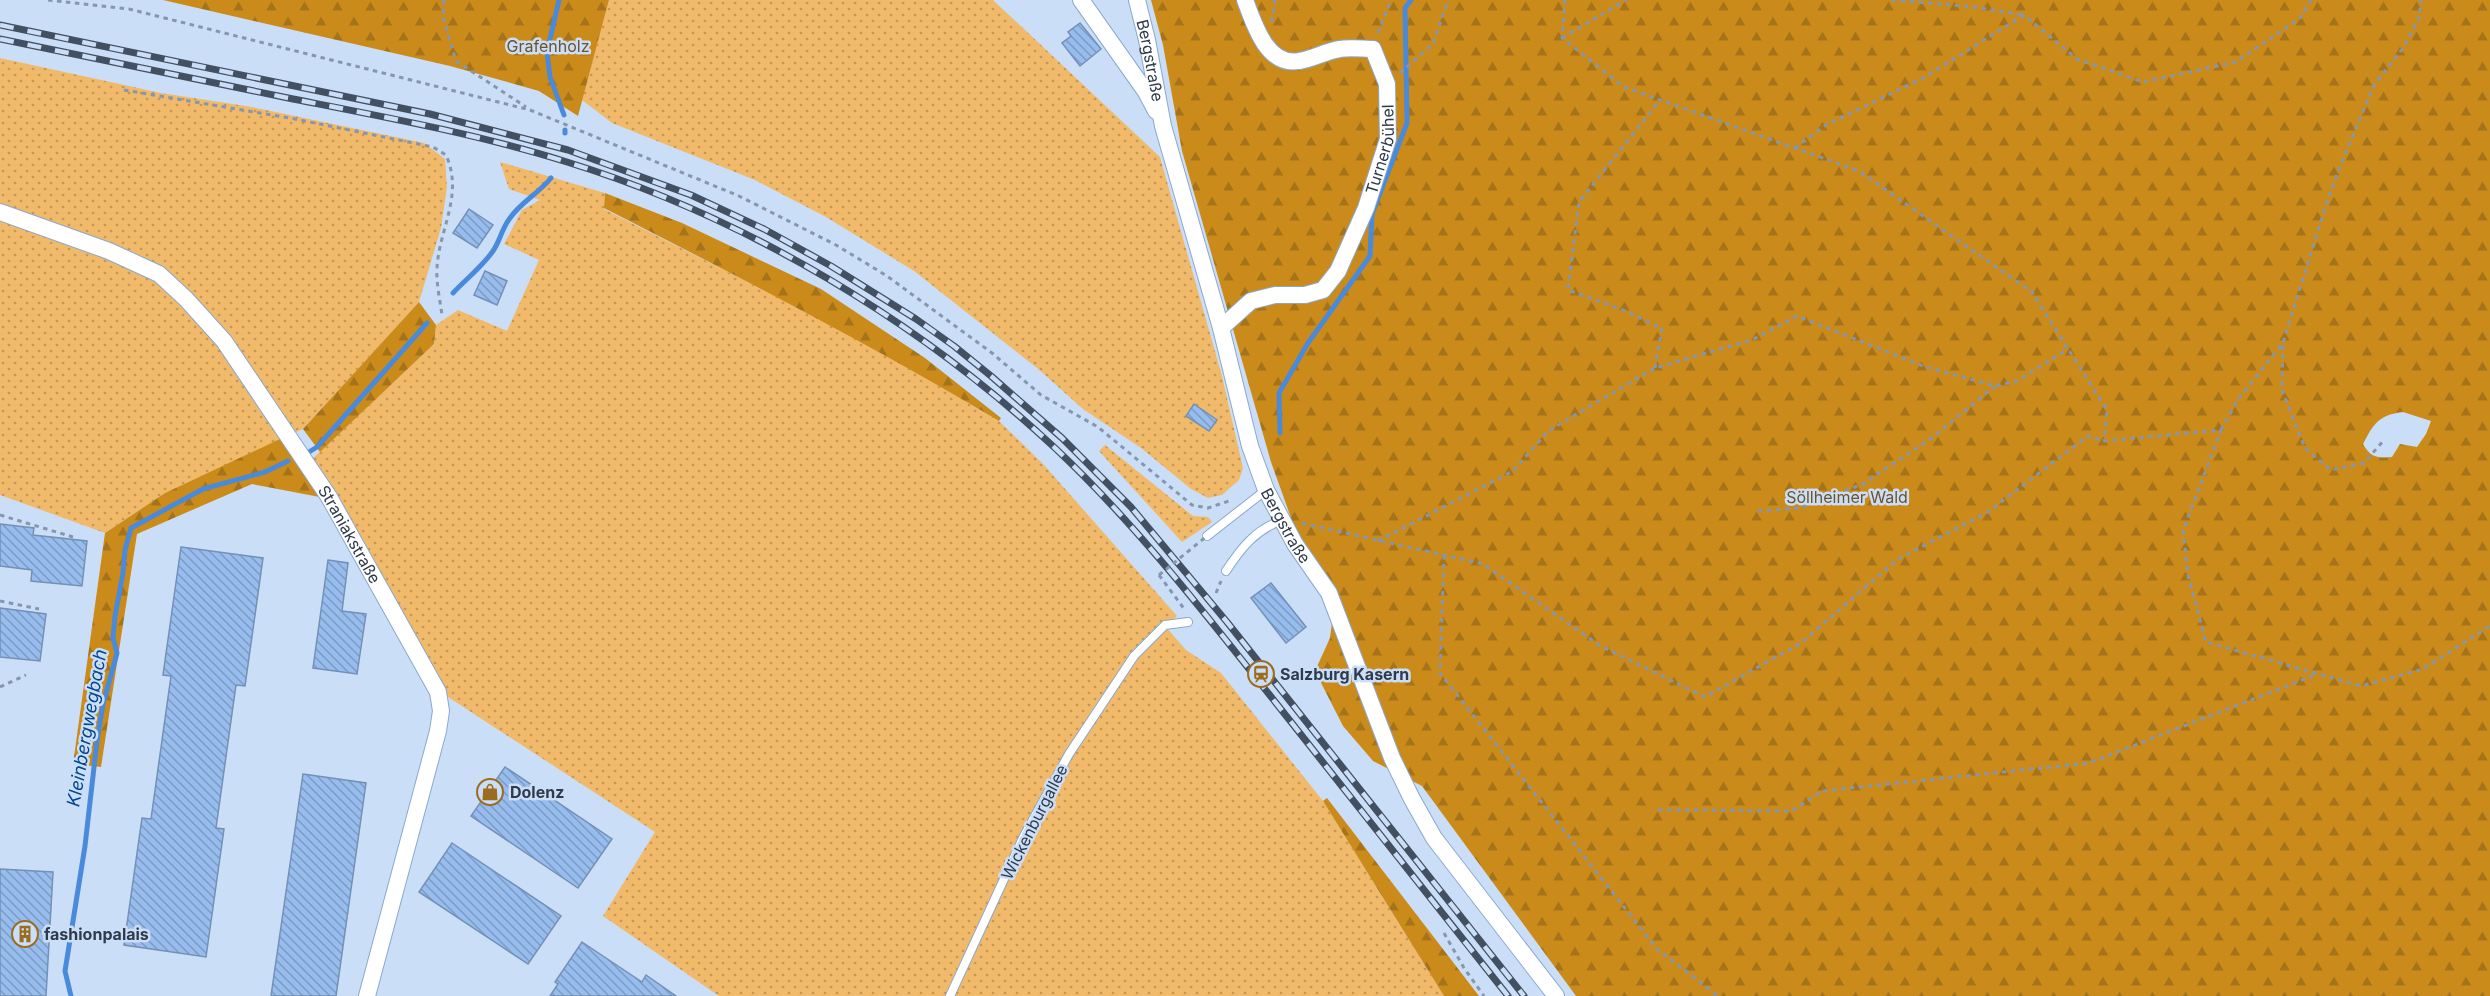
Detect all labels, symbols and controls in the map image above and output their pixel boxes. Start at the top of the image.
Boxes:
street label: Bergstraße [1132,17,1168,103]
park label: Grafenholz [507,36,589,56]
street label: Turnerbühel [1361,104,1398,197]
street label: Straniakstraße [314,481,385,587]
street label: Bergstraße [1257,485,1315,567]
park label: Söllheimer Wald [1786,487,1908,507]
water label: Kleinbergwegbach [62,648,111,808]
station icon: Salzburg Kasern [1246,659,1276,689]
place label: Salzburg Kasern [1280,664,1409,684]
street label: Wickenburgallee [996,761,1072,883]
shop icon: Dolenz [475,777,505,807]
place label: Dolenz [510,782,564,802]
building icon: fashionpalais [10,919,40,949]
place label: fashionpalais [44,924,149,944]

